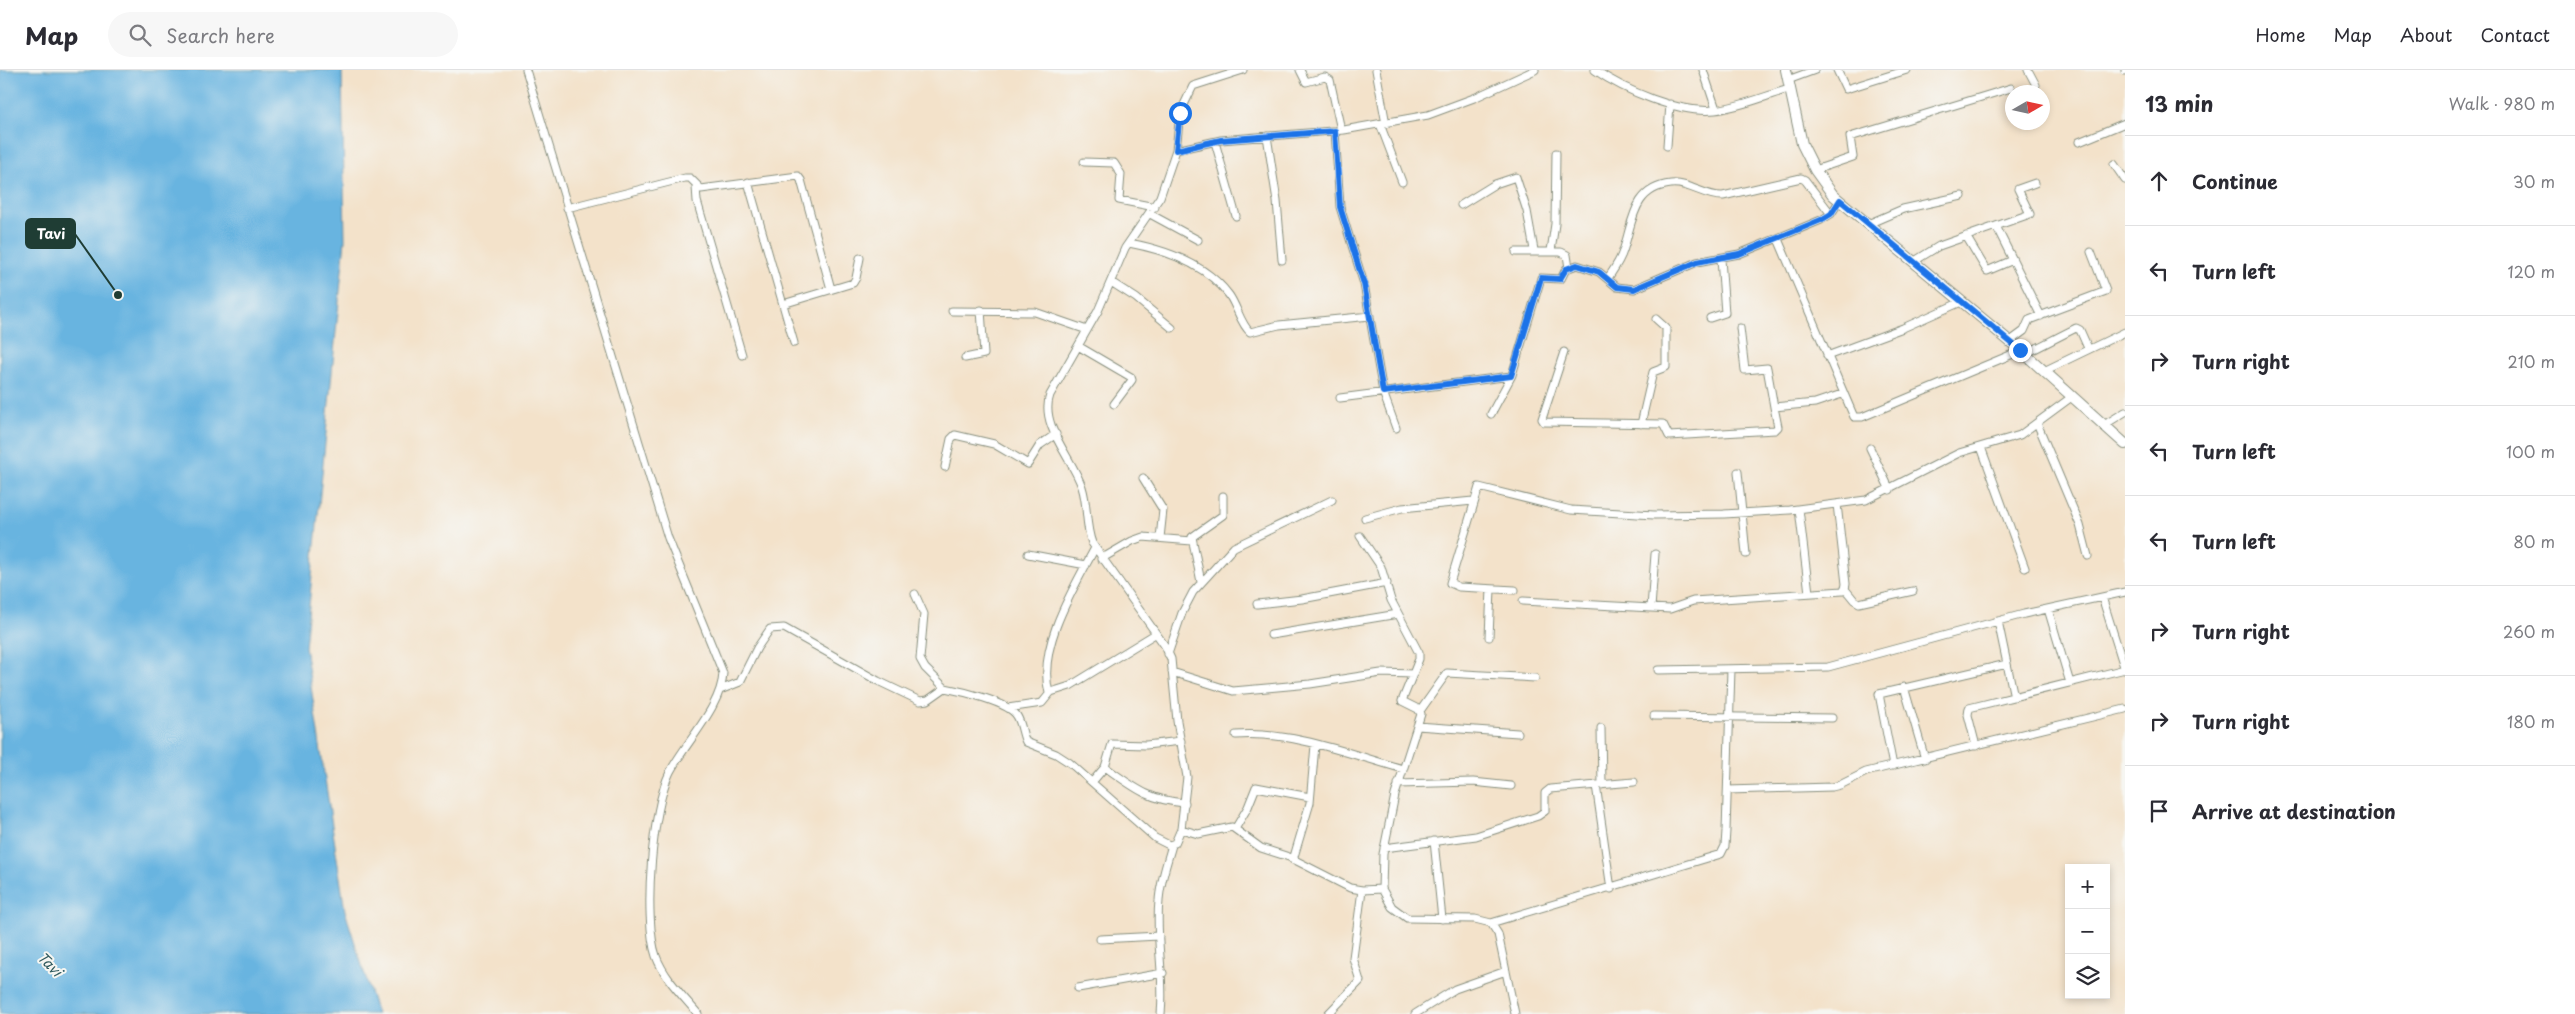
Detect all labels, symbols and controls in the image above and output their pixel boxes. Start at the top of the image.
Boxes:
search box [108,12,458,57]
text: Map [25,17,78,53]
icon: search [126,21,154,49]
text: Search here [166,21,275,49]
text: Home [2255,21,2305,48]
text: Map [2333,21,2372,48]
text: About [2400,21,2452,48]
text: Contact [2480,21,2550,48]
north arrow [2005,85,2050,130]
text: 13 min [2145,87,2213,119]
text: Walk · 980 m [2449,91,2555,115]
route start [1169,102,1192,125]
icon: ahead [2145,167,2173,195]
text: Continue [2192,167,2278,195]
text: 30 m [2513,169,2555,193]
callout: Tavi [26,219,75,248]
text: Tavi [37,223,65,244]
icon: left [2145,257,2173,285]
text: Turn left [2192,257,2276,285]
text: 120 m [2508,259,2555,283]
route end [2009,339,2032,362]
icon: right [2145,347,2173,375]
text: Turn right [2192,347,2290,375]
text: 210 m [2507,349,2555,373]
icon: left [2145,437,2173,465]
text: Turn left [2192,437,2276,465]
text: 100 m [2506,439,2555,463]
icon: left [2145,527,2173,555]
text: Turn left [2192,527,2276,555]
text: 80 m [2513,529,2555,553]
icon: right [2145,617,2173,645]
text: Turn right [2192,617,2290,645]
text: 260 m [2503,619,2555,643]
icon: right [2145,707,2173,735]
text: Turn right [2192,707,2290,735]
text: 180 m [2507,709,2555,733]
icon: arrive [2145,797,2173,825]
text: Arrive at destination [2192,797,2396,825]
map controls [2065,864,2110,999]
button: + [2065,864,2110,909]
button: − [2065,909,2110,954]
water label: Tavi [33,947,68,982]
button: layers [2065,954,2110,999]

